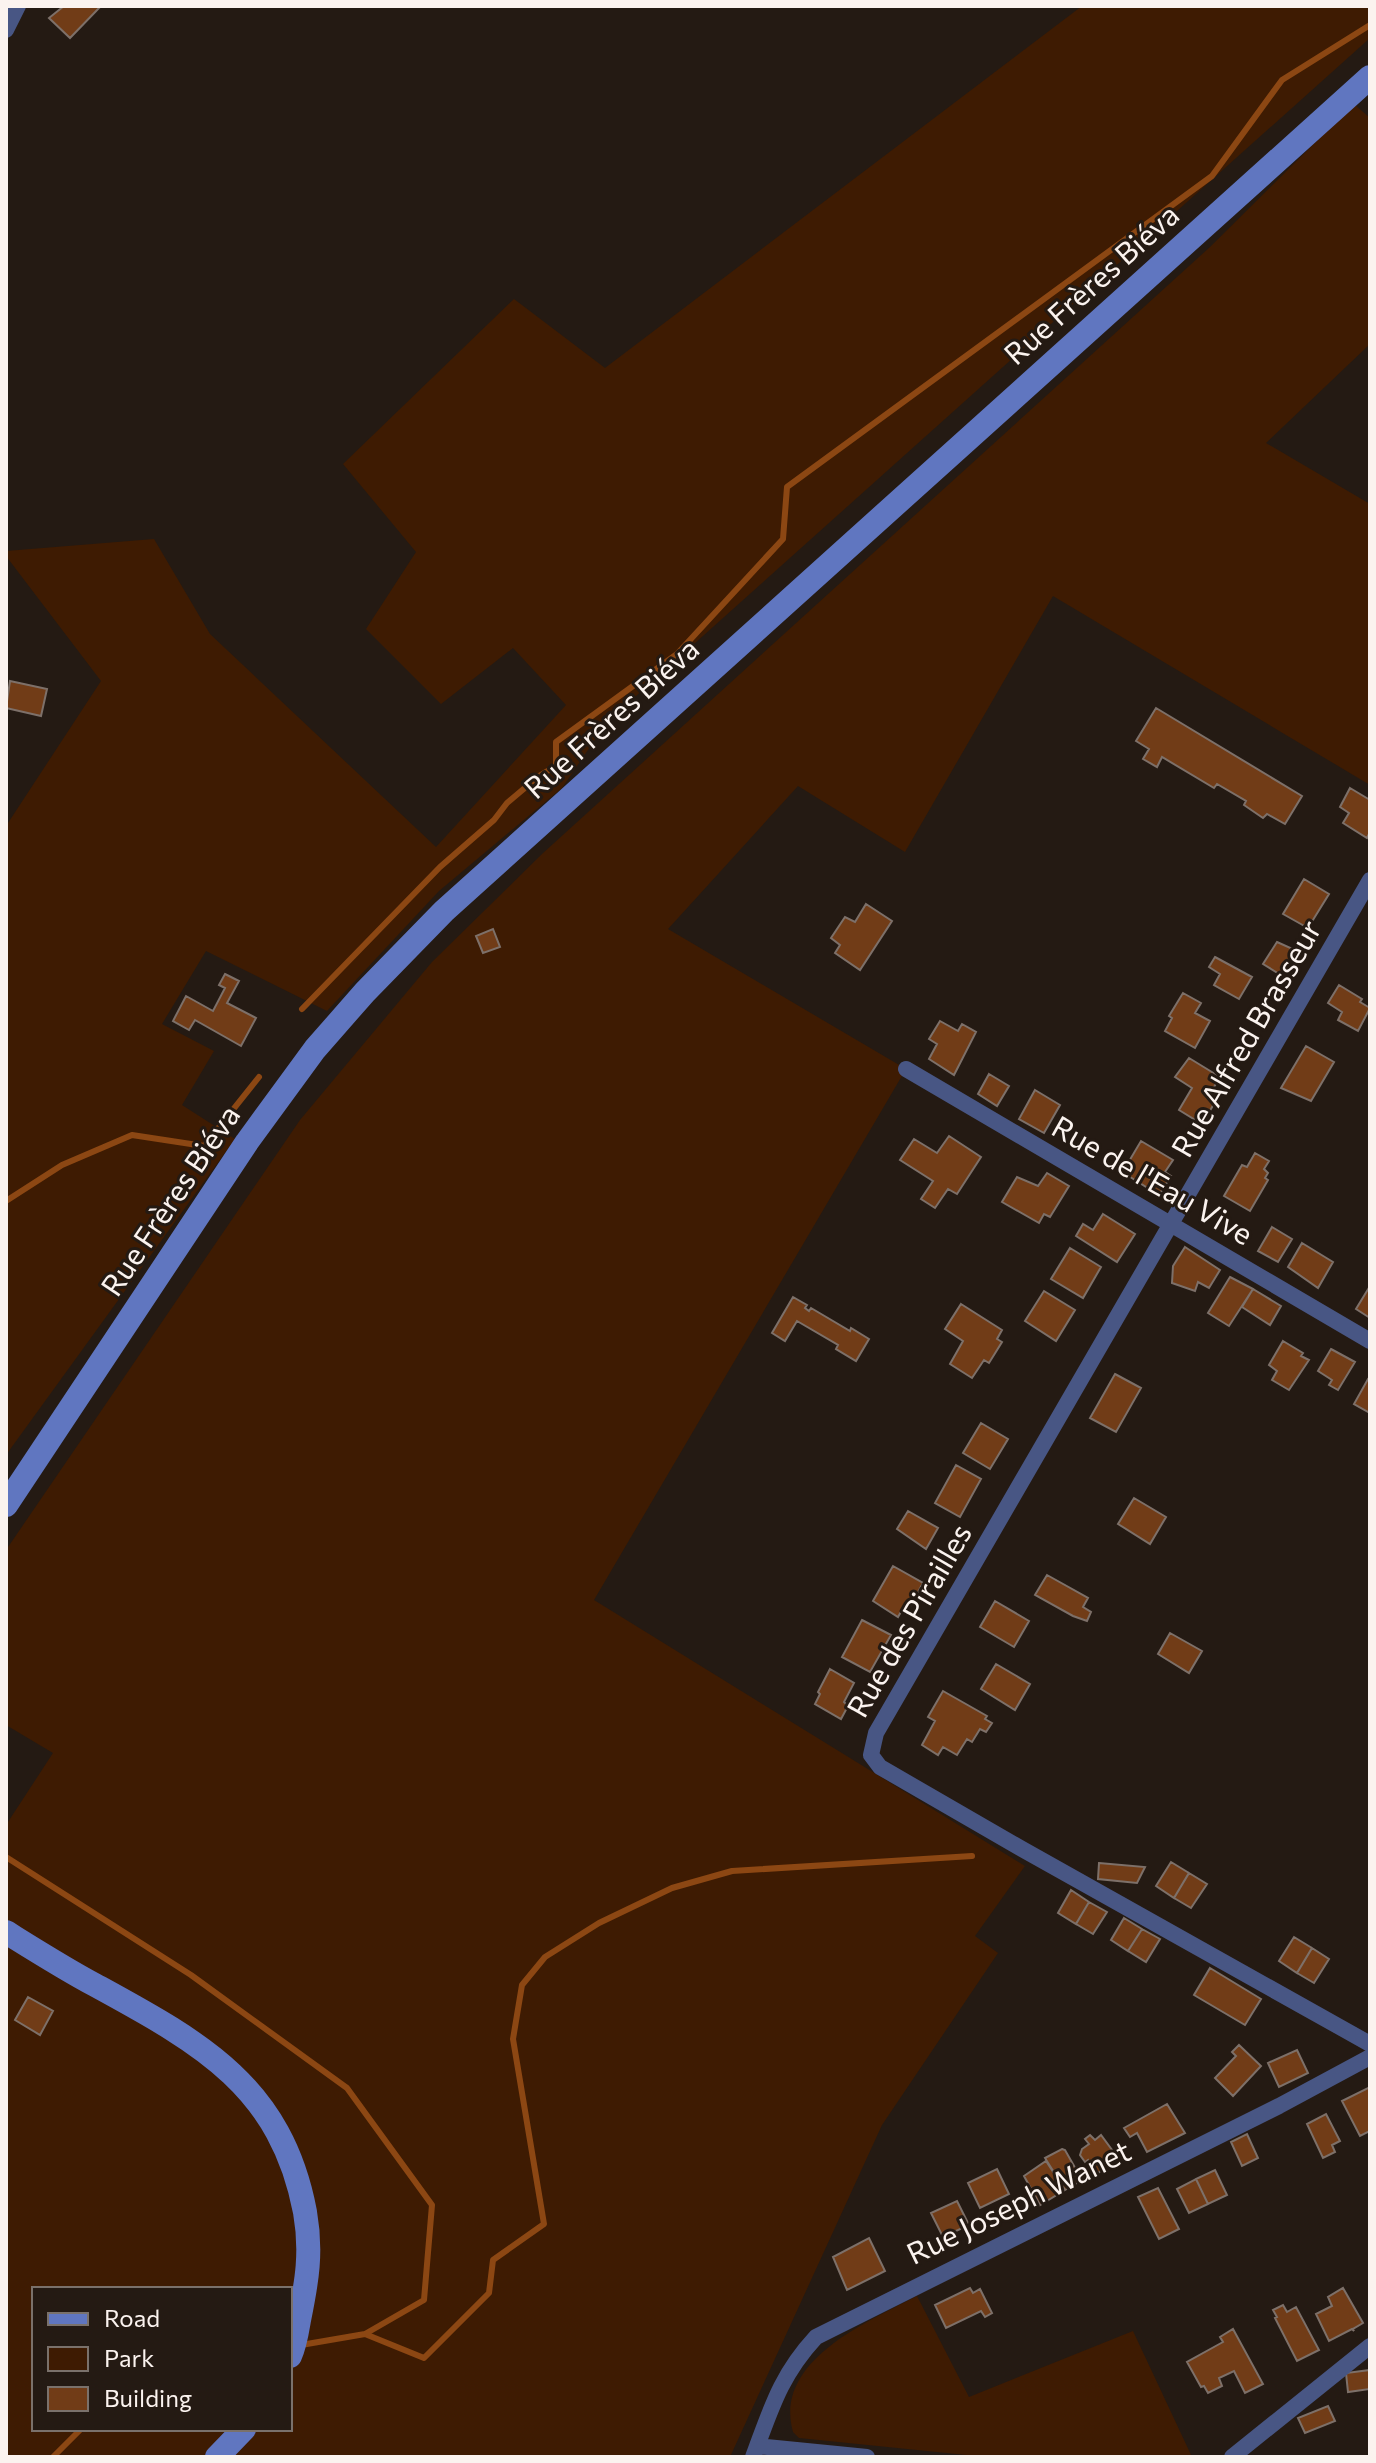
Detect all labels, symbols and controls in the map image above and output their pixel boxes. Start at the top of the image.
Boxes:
street label: Rue Frères Biéva [995,195,1185,371]
street label: Rue Frères Biéva [515,629,705,805]
street label: Rue Alfred Brasseur [1162,913,1328,1163]
street label: Rue Frères Biéva [91,1097,246,1302]
street label: Rue de l'Eau Vive [1046,1106,1260,1251]
street label: Rue des Pirailles [838,1516,978,1723]
street label: Rue Joseph Wanet [900,2131,1136,2271]
legend [32,2287,292,2431]
text: Road [104,2303,160,2332]
text: Park [104,2343,154,2372]
text: Building [104,2383,192,2412]

